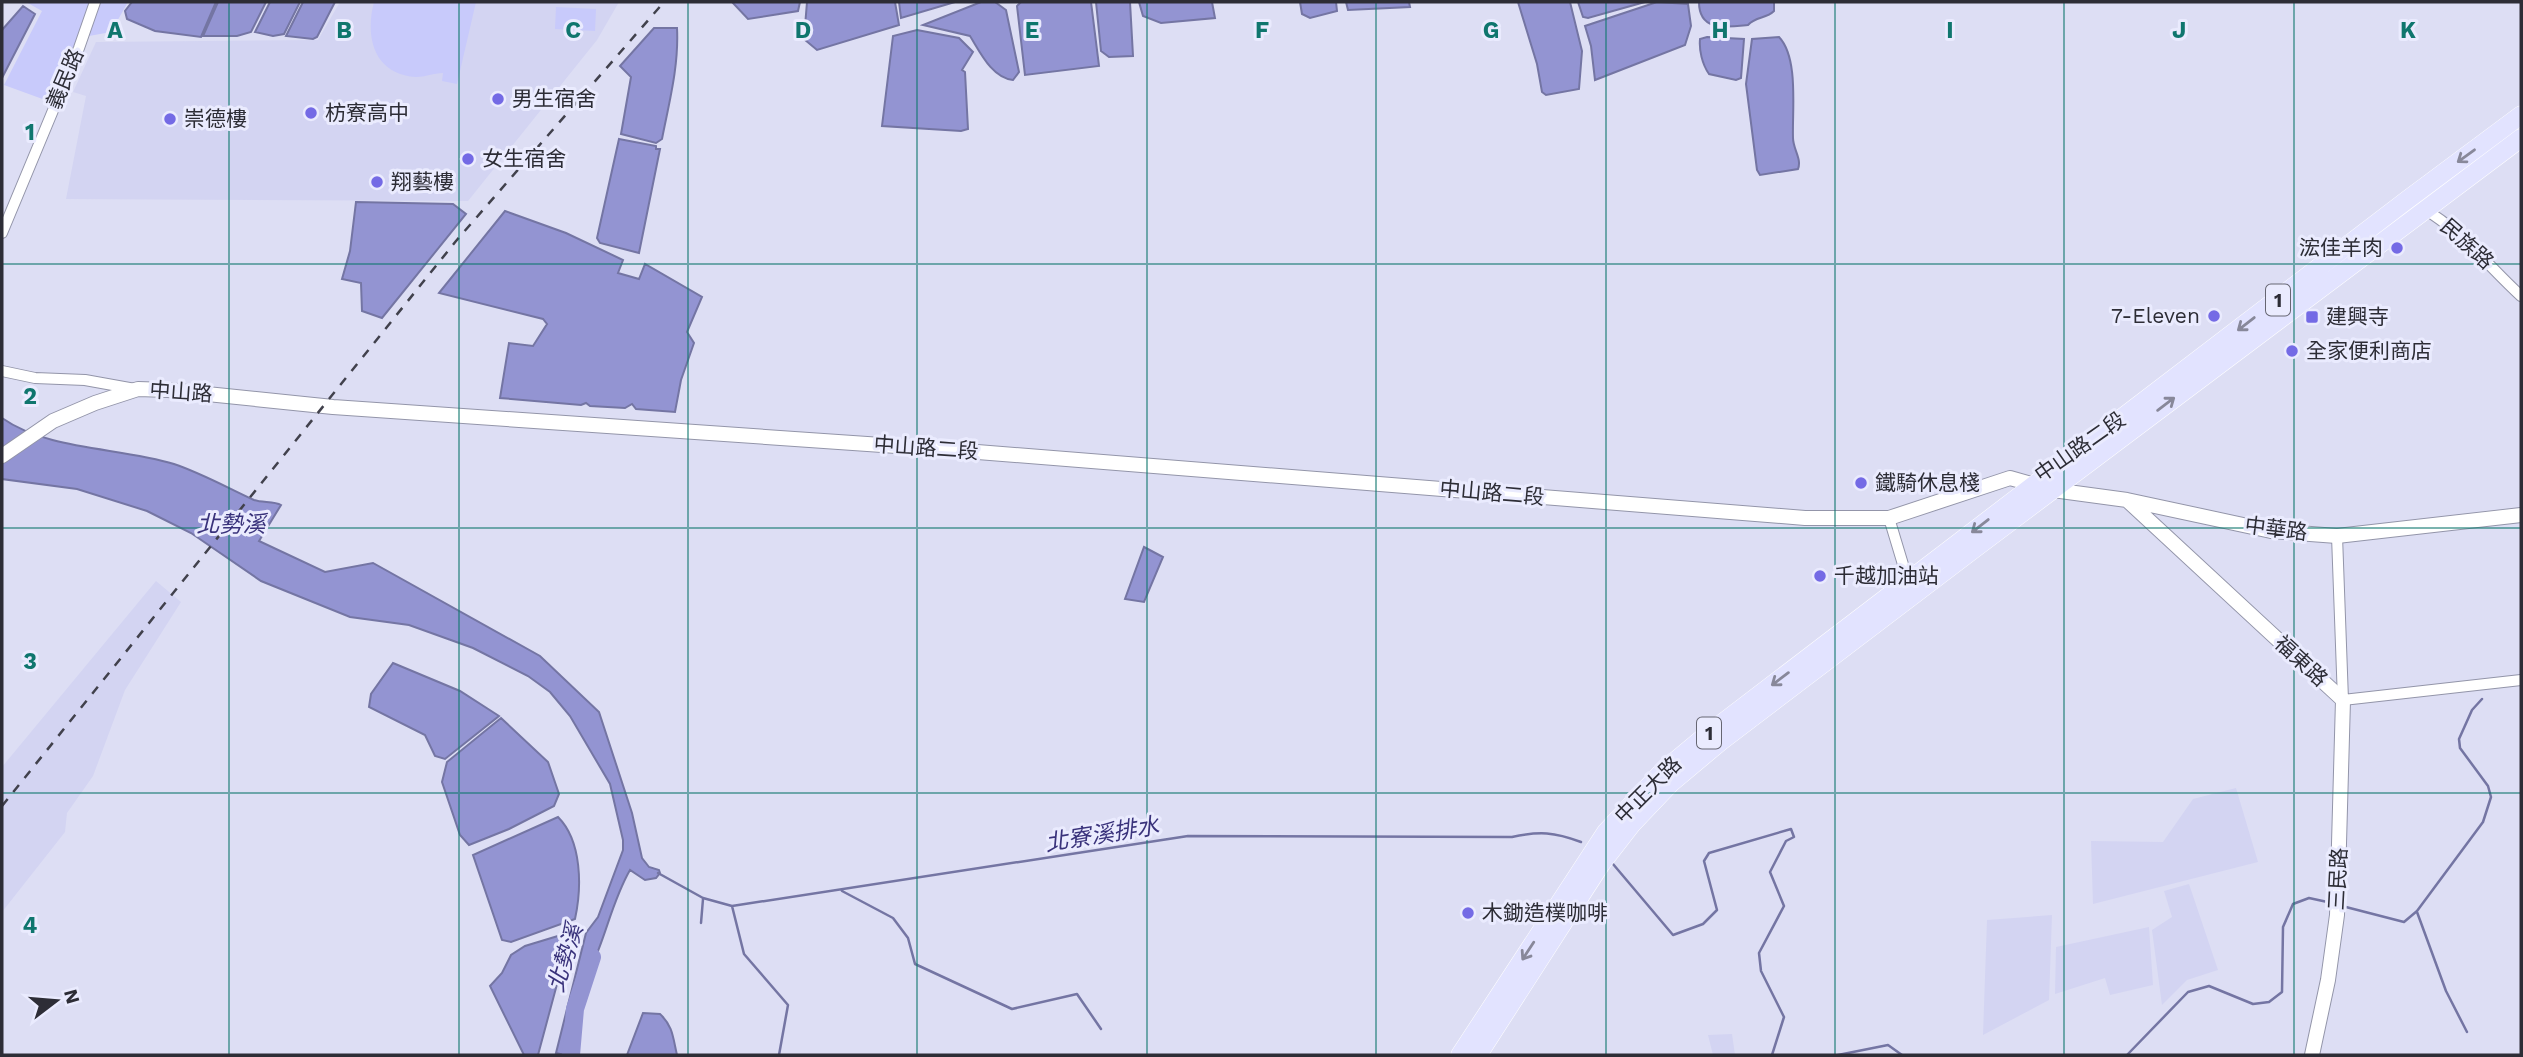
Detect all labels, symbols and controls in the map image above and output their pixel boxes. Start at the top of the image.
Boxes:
text: A [107,17,123,44]
text: B [336,17,352,44]
text: C [565,17,581,44]
text: D [795,17,811,44]
text: E [1025,17,1039,44]
text: F [1255,17,1269,44]
text: G [1483,17,1499,44]
text: H [1711,17,1729,44]
text: I [1946,17,1954,44]
text: J [2172,17,2186,44]
text: K [2400,17,2416,44]
street label: 義民路 [41,45,88,113]
place label: 男生宿舍 [512,86,596,111]
marker: 男生宿舍 [490,91,506,107]
place label: 枋寮高中 [325,100,409,125]
marker: 枋寮高中 [303,105,319,121]
place label: 崇德樓 [184,106,247,131]
marker: 崇德樓 [162,111,178,127]
text: 1 [25,119,35,146]
place label: 女生宿舍 [482,146,566,171]
one-way arrow [2457,148,2476,163]
marker: 女生宿舍 [460,151,476,167]
place label: 翔藝樓 [391,169,454,194]
marker: 翔藝樓 [369,174,385,190]
street label: 民族路 [2436,213,2499,274]
place label: 浤佳羊肉 [2299,235,2383,260]
marker: 浤佳羊肉 [2389,240,2405,256]
road number: 1 [2266,284,2290,316]
place label: 7-Eleven [2111,303,2200,328]
place label: 建興寺 [2326,304,2389,329]
marker: 7-Eleven [2206,308,2222,324]
marker: 建興寺 [2304,309,2320,325]
one-way arrow [2238,316,2256,331]
place label: 全家便利商店 [2306,338,2432,363]
marker: 全家便利商店 [2284,343,2300,359]
street label: 中山路 [149,377,213,406]
text: 2 [23,383,37,410]
one-way arrow [2156,397,2175,412]
street label: 中山路二段 [2030,406,2130,487]
street label: 中山路二段 [873,431,979,464]
place label: 鐵騎休息棧 [1875,470,1980,495]
street label: 中山路二段 [1439,475,1545,510]
marker: 鐵騎休息棧 [1853,475,1869,491]
water label: 北勢溪 [197,511,269,538]
street label: 中華路 [2243,512,2309,545]
one-way arrow [1972,518,1990,534]
place label: 千越加油站 [1834,563,1939,588]
marker: 千越加油站 [1812,568,1828,584]
street label: 福東路 [2270,630,2333,691]
text: 3 [23,648,37,675]
one-way arrow [1771,671,1790,686]
road number: 1 [1697,718,1721,748]
street label: 中正大路 [1609,751,1686,828]
water label: 北寮溪排水 [1043,812,1162,857]
street label: 三民路 [2323,847,2352,911]
place label: 木鋤造樸咖啡 [1482,900,1608,925]
marker: 木鋤造樸咖啡 [1460,905,1476,921]
text: 4 [23,912,38,939]
water label: 北勢溪 [542,918,589,995]
one-way arrow [1521,941,1535,960]
north arrow [21,966,91,1036]
text: N [59,987,85,1006]

